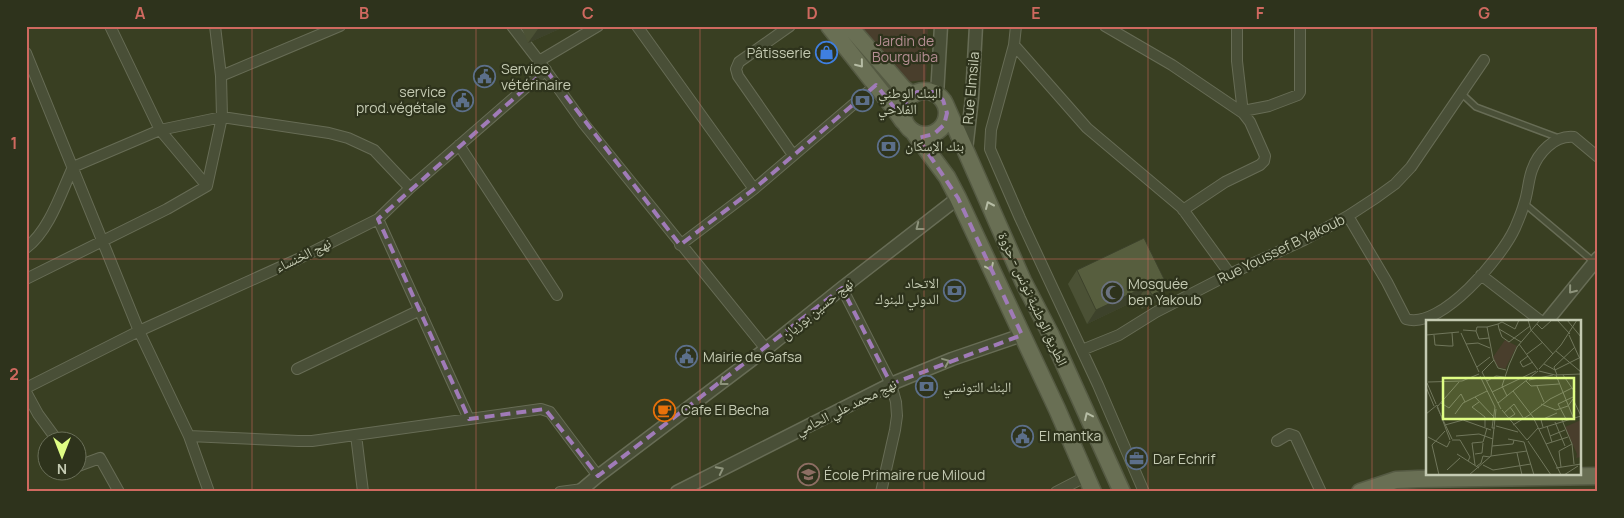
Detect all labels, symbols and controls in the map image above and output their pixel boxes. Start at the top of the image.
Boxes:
text: A [135,2,146,24]
text: B [359,2,369,24]
text: C [582,2,594,24]
text: D [806,2,818,24]
text: E [1031,2,1041,24]
text: F [1256,2,1265,24]
text: G [1478,2,1490,24]
park label: Jardin de Bourguiba [872,31,938,66]
shop icon: Pâtisserie [815,41,839,65]
place label: Pâtisserie [747,43,811,62]
street label: Rue Elmsila [958,51,983,125]
place label: Service vétérinaire [501,59,571,94]
one-way arrow [854,59,863,68]
public building icon: Service vétérinaire [473,65,497,89]
place label: service prod.végétale [356,82,446,117]
place label: البنك الوطني الفلاحي [878,83,941,121]
public building icon: service prod.végétale [450,88,474,112]
bank icon: البنك الوطني الفلاحي [850,89,874,113]
text: 1 [10,132,18,154]
bank icon: بنك الإسكان [877,134,901,158]
place label: بنك الإسكان [905,136,964,155]
one-way arrow [985,201,996,210]
street label: Rue Youssef B Yakoub [1214,209,1348,288]
one-way arrow [915,221,925,230]
street label: الطريق الوطنية تونس - حزوة [993,229,1073,369]
street label: نهج الخنساء [272,233,334,277]
one-way arrow [984,262,995,271]
street label: نهج حسين بوزيان [777,273,858,344]
place label: الاتحاد الدولي للبنوك [875,273,939,311]
place label: Mosquée ben Yakoub [1128,274,1202,309]
bank icon: الاتحاد الدولي للبنوك [943,279,967,303]
mosque icon: Mosquée ben Yakoub [1100,280,1124,304]
one-way arrow [1569,284,1577,293]
inset map [1426,320,1582,476]
public building icon: Mairie de Gafsa [675,345,699,369]
place label: Mairie de Gafsa [703,347,802,366]
one-way arrow [941,358,949,368]
text: 2 [9,363,19,385]
street label: نهج محمد علي الحامي [792,374,901,442]
bank icon: البنك التونسي [915,375,939,399]
one-way arrow [719,376,729,385]
place label: البنك التونسي [943,377,1011,399]
cafe icon: Cafe El Becha [653,398,677,422]
place label: Cafe El Becha [681,400,769,419]
one-way arrow [1083,412,1094,421]
public building icon: El mantka [1011,424,1035,448]
place label: El mantka [1039,426,1101,445]
north arrow [38,430,88,480]
office icon: Dar Echrif [1125,447,1149,471]
place label: Dar Echrif [1153,449,1215,468]
text: N [57,460,67,479]
school or university icon: École Primaire rue Miloud [796,463,820,487]
place label: École Primaire rue Miloud [824,465,985,484]
one-way arrow [715,466,724,476]

